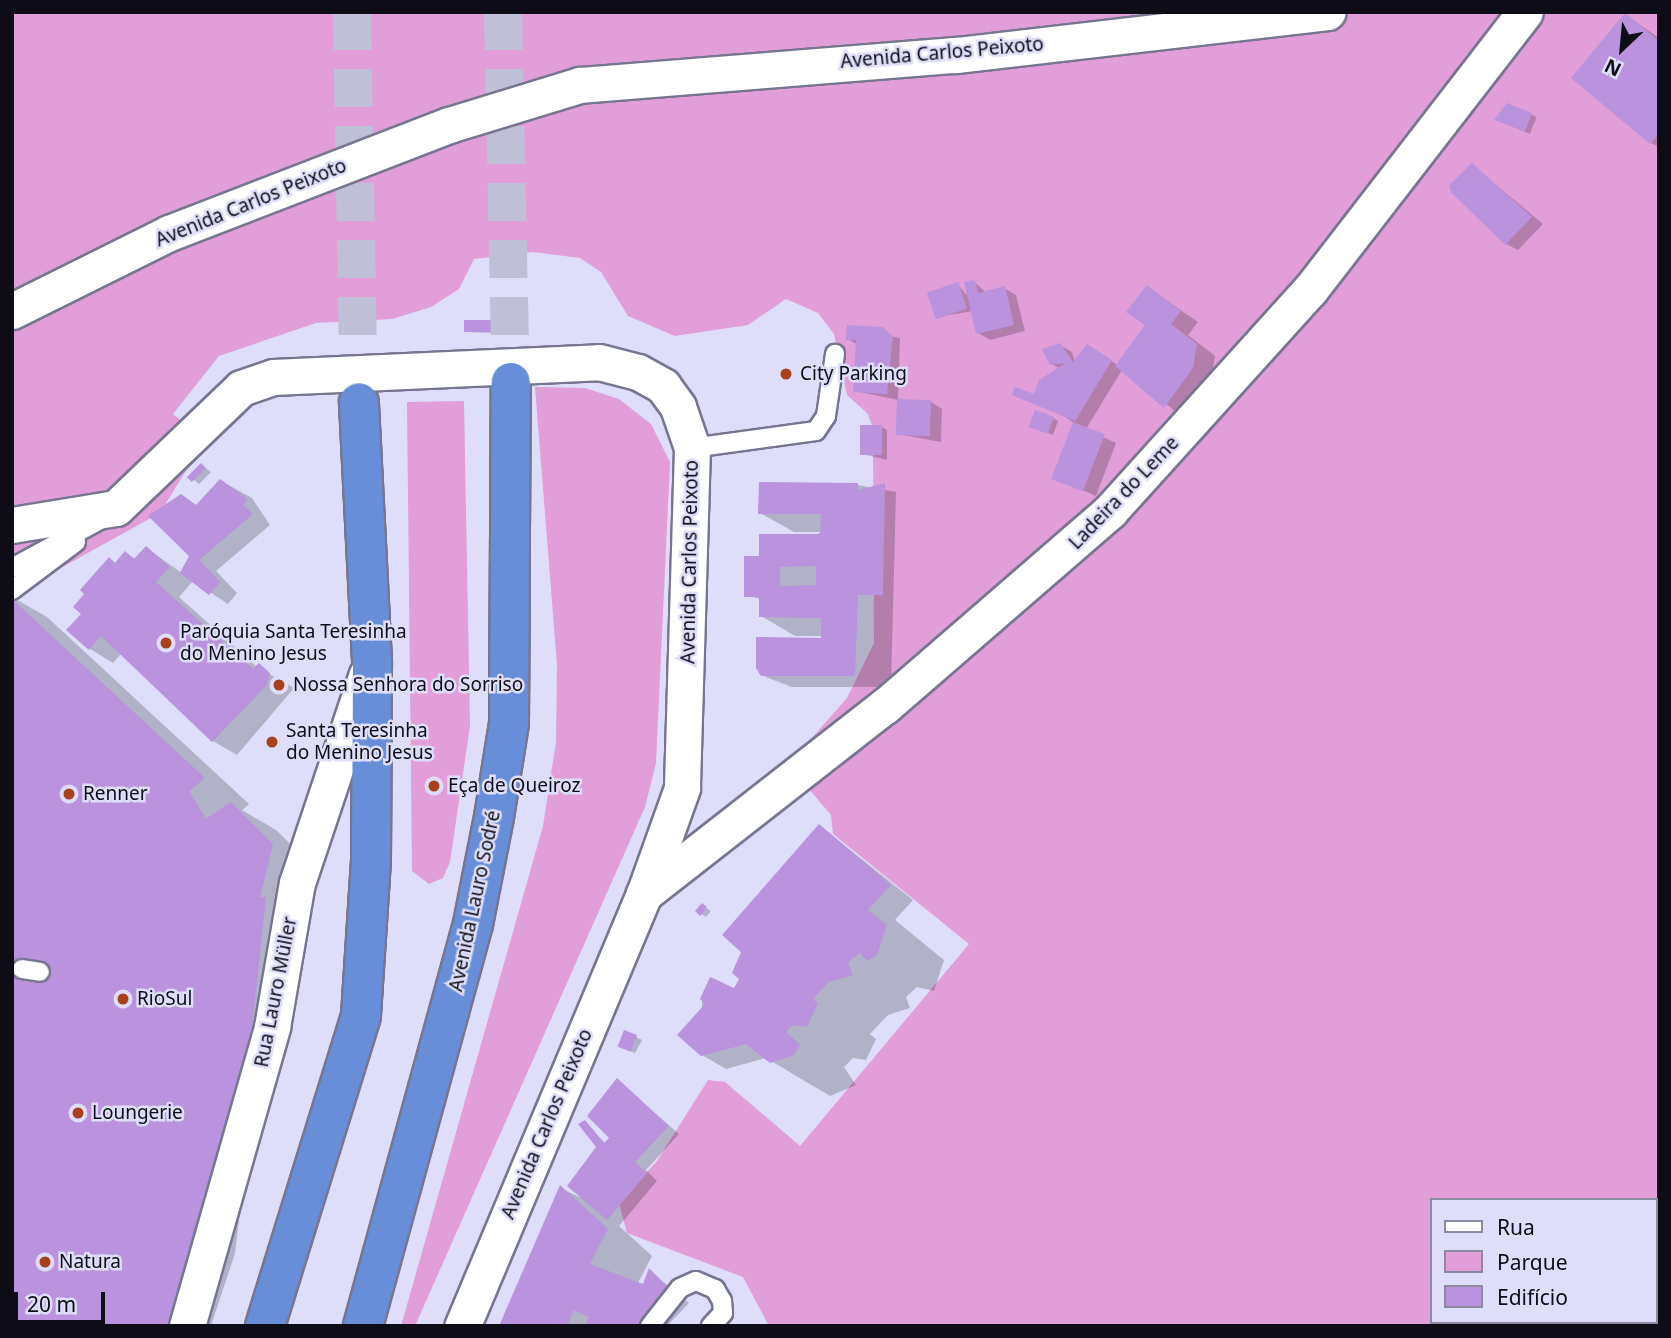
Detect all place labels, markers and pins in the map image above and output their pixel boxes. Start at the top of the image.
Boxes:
place label: City Parking [800,363,907,385]
marker: City Parking [778,366,794,382]
place label: Paróquia Santa Teresinha do Menino Jesus [180,621,407,665]
marker: Paróquia Santa Teresinha do Menino Jesus [158,635,174,651]
place label: Nossa Senhora do Sorriso [293,674,523,696]
marker: Nossa Senhora do Sorriso [271,677,287,693]
place label: Santa Teresinha do Menino Jesus [286,720,433,764]
marker: Santa Teresinha do Menino Jesus [264,734,280,750]
place label: Eça de Queiroz [448,775,581,797]
marker: Eça de Queiroz [426,778,442,794]
place label: Renner [83,783,148,805]
marker: Renner [61,786,77,802]
place label: RioSul [137,988,192,1010]
marker: RioSul [115,991,131,1007]
place label: Loungerie [92,1102,183,1124]
marker: Loungerie [70,1105,86,1121]
place label: Natura [59,1251,121,1273]
marker: Natura [37,1254,53,1270]

